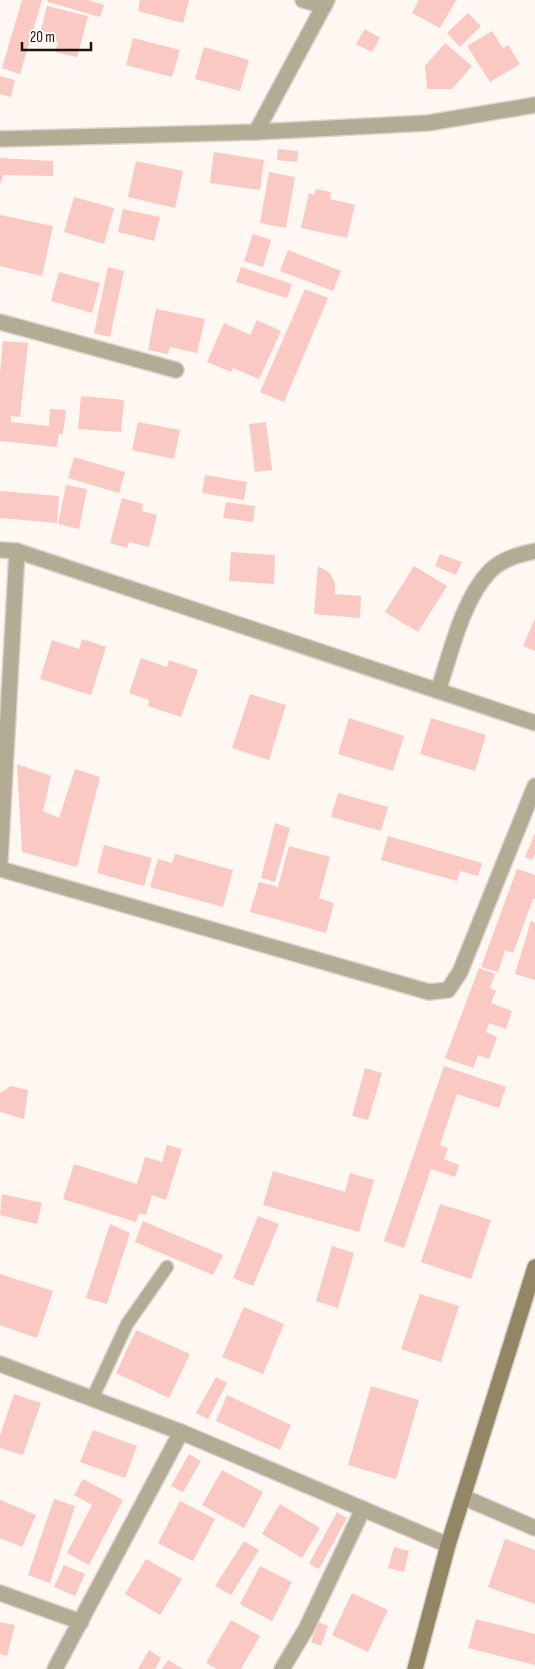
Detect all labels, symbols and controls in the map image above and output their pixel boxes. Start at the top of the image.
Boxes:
scale bar [22,20,91,52]
text: 20 m [30,28,55,47]

